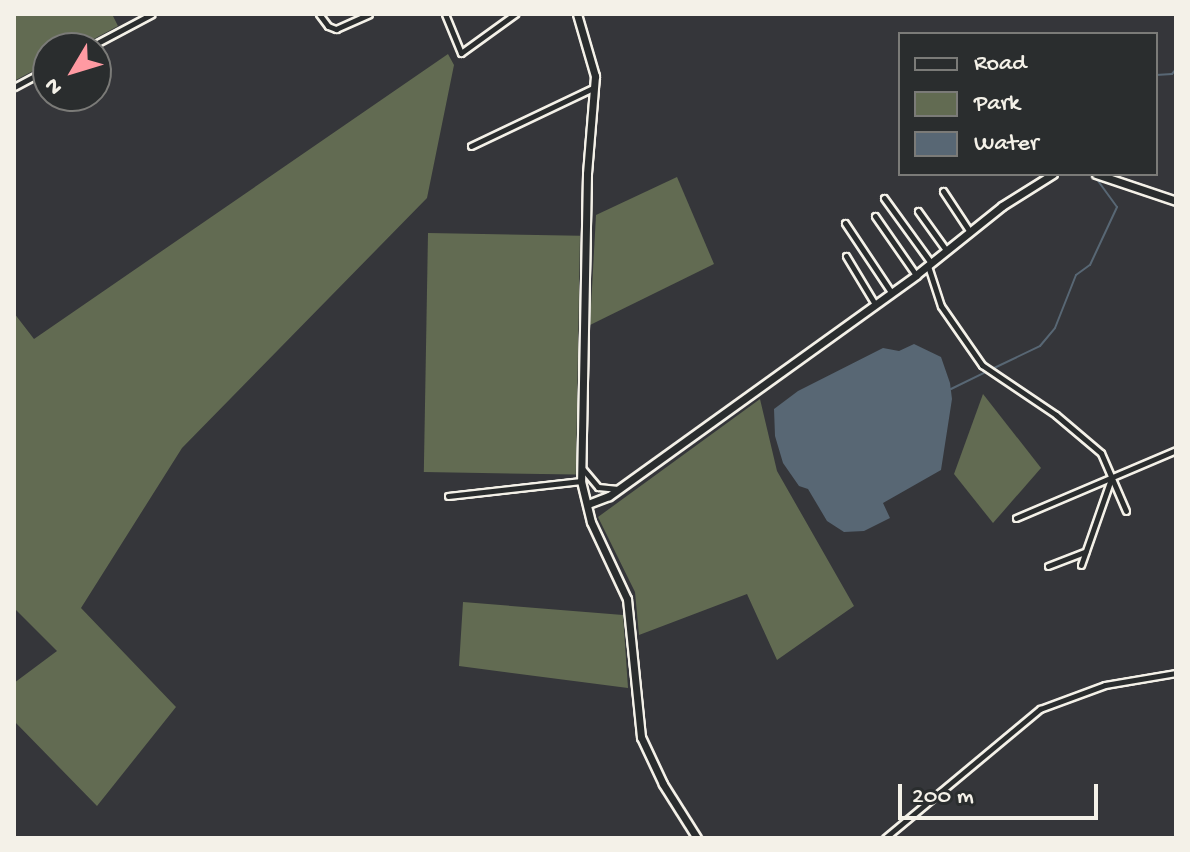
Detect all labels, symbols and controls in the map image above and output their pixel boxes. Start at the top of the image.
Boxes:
north arrow [32,32,112,112]
legend [898,32,1158,176]
text: Road [974,50,1026,79]
text: N [40,72,69,99]
text: Park [974,90,1020,119]
text: Water [974,130,1038,159]
scale bar [902,768,1102,818]
text: 200 m [912,783,974,812]

